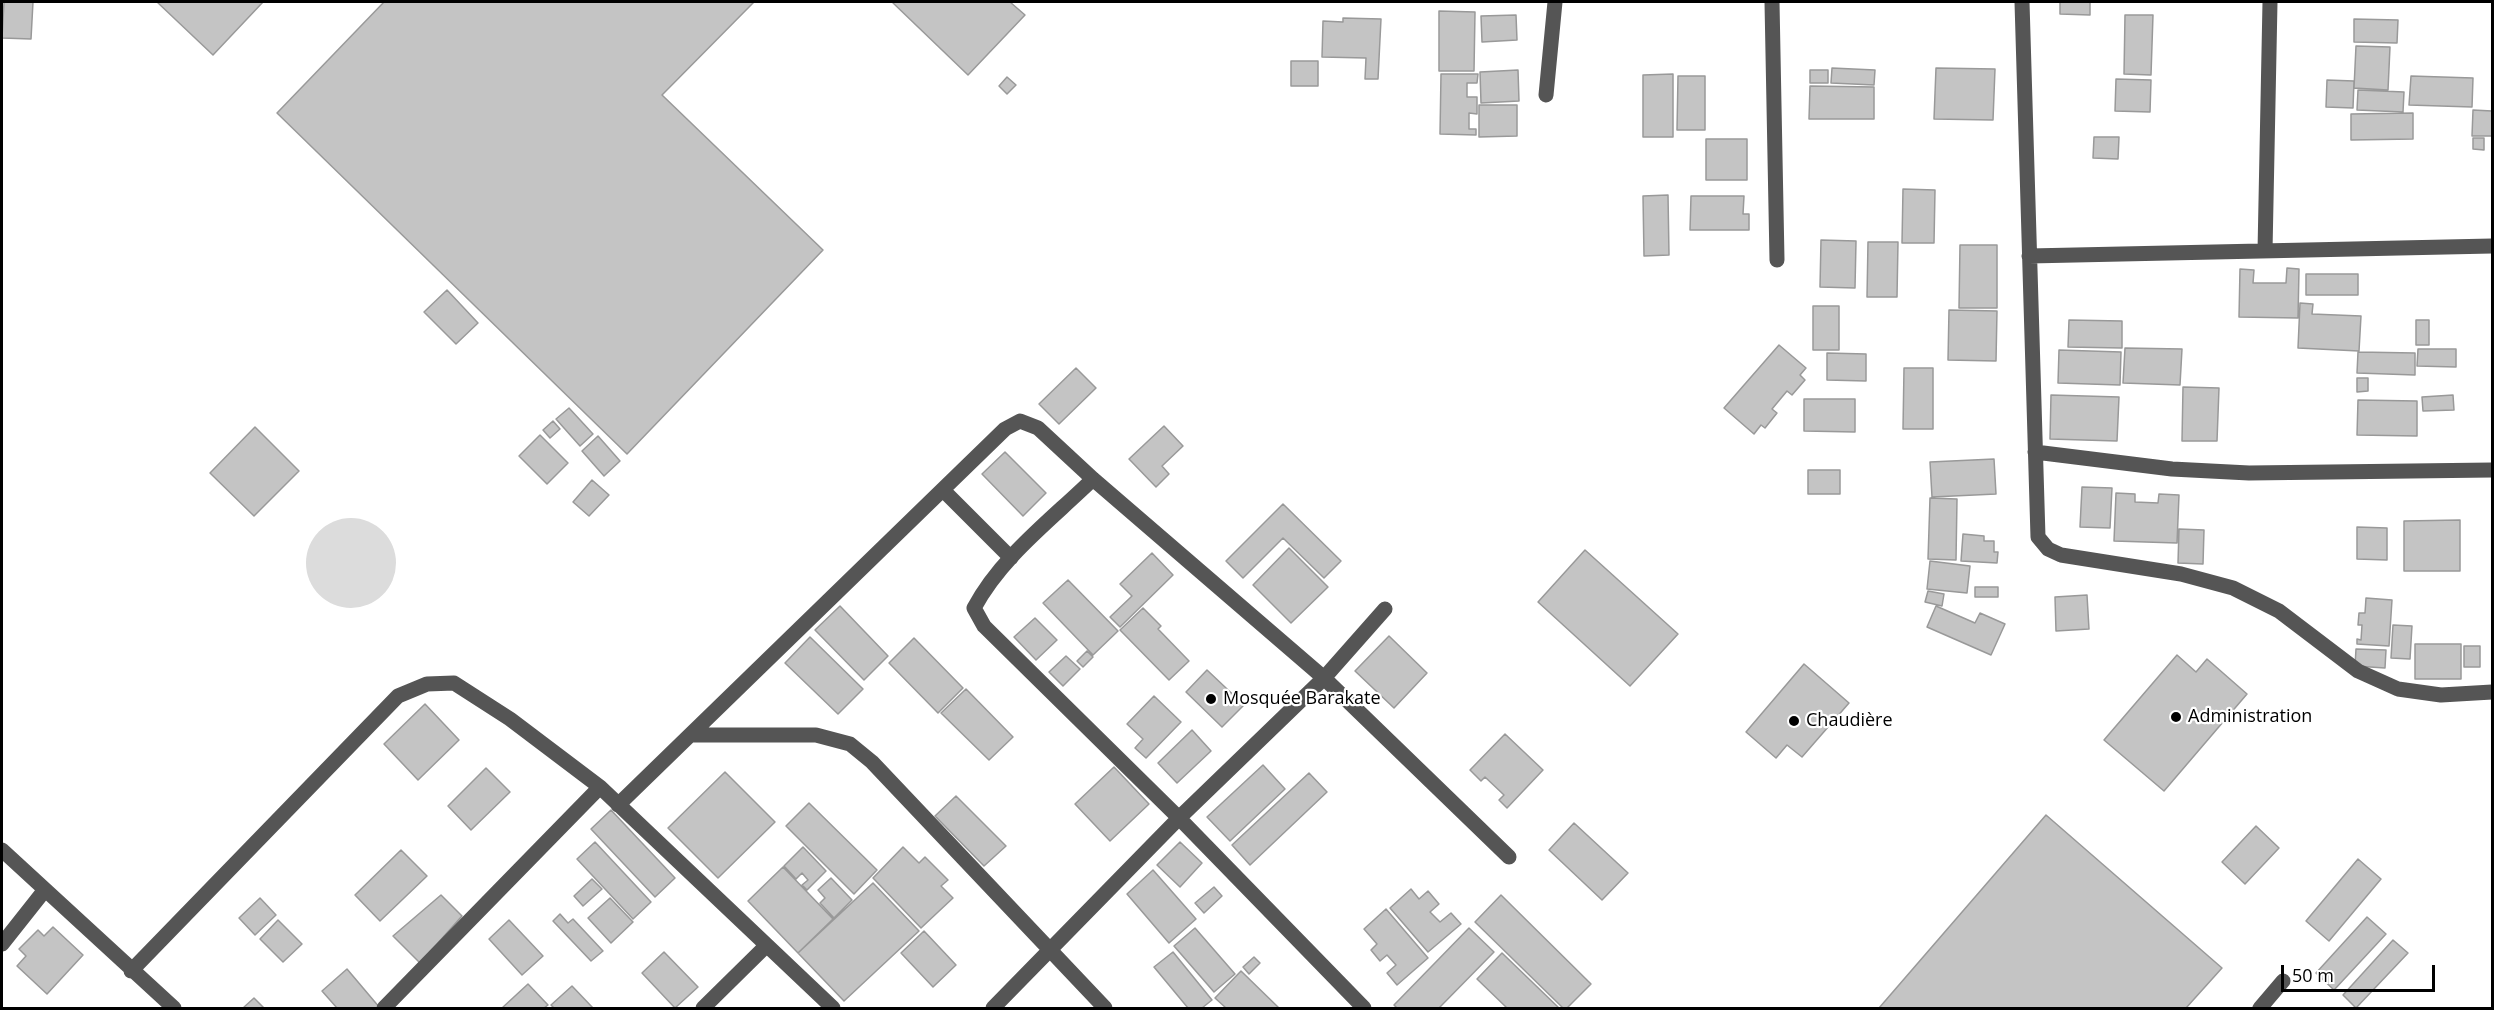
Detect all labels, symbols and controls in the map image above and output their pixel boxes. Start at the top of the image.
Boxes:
place label: Mosquée Barakate [1223,688,1381,710]
marker: Mosquée Barakate [1204,692,1218,706]
place label: Administration [2188,706,2312,728]
place label: Chaudière [1806,710,1893,732]
marker: Administration [2169,710,2183,724]
marker: Chaudière [1787,714,1801,728]
scale bar [2284,953,2438,991]
text: 50 m [2292,963,2334,987]

